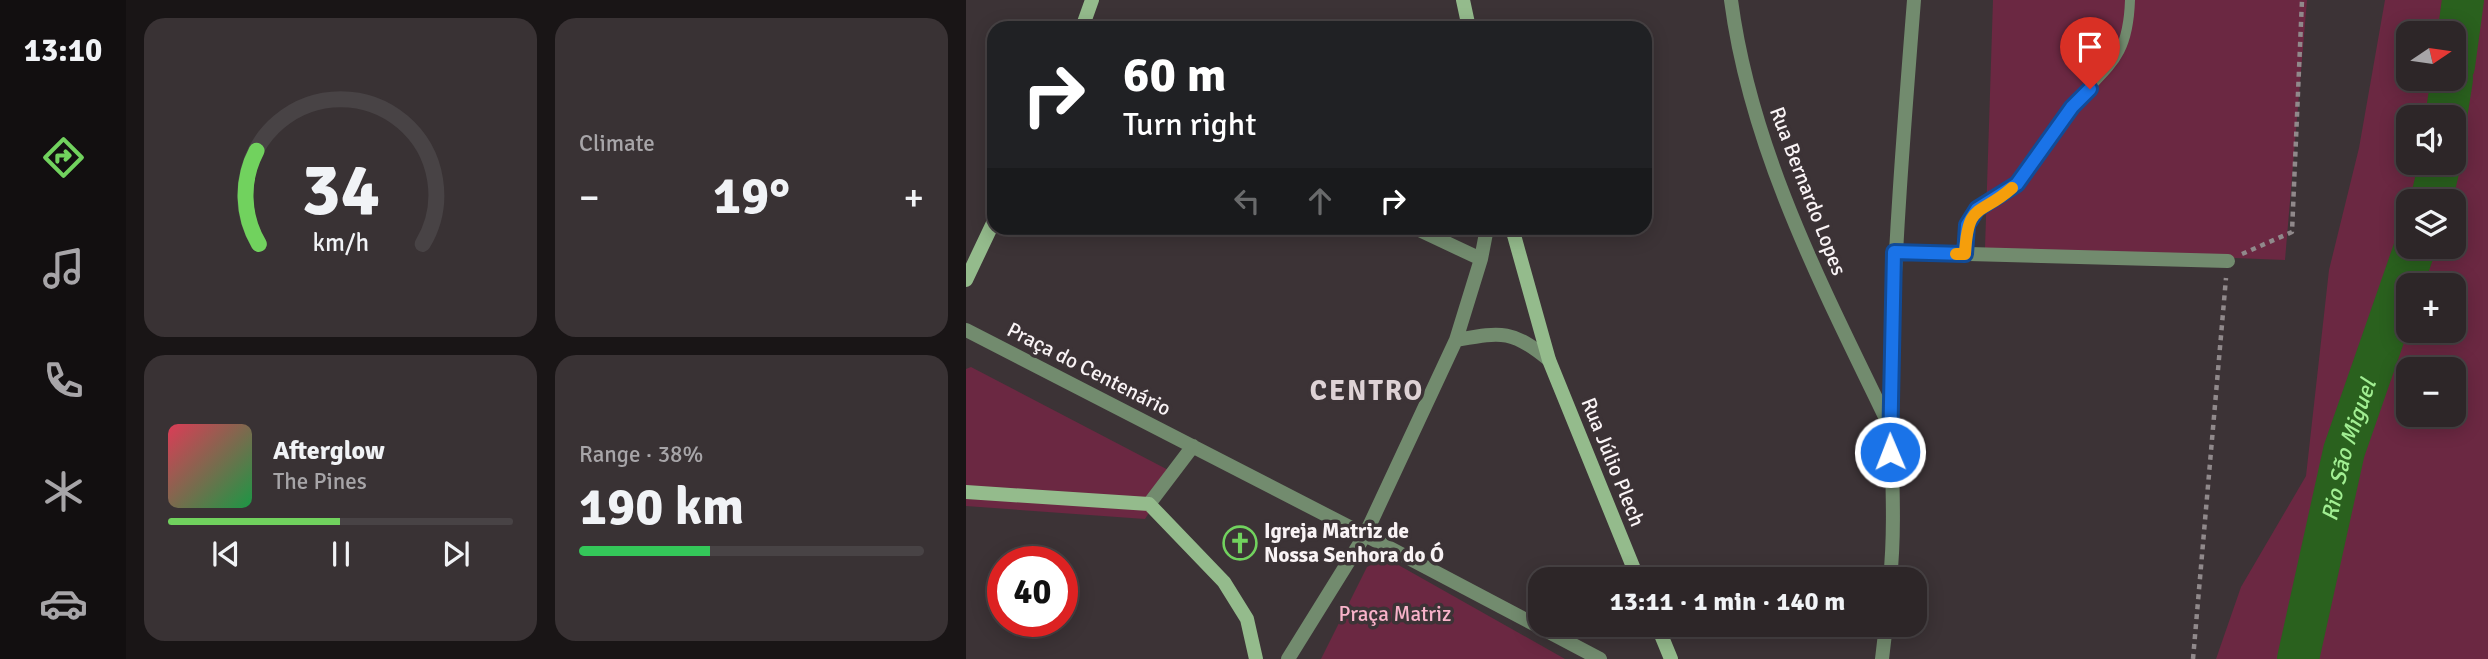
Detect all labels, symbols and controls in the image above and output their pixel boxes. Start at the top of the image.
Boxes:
pin [2060,17,2120,89]
north arrow [2396,21,2466,91]
map controls [2396,21,2466,427]
icon: arrive [2071,28,2109,66]
text: 13:10 [24,31,102,70]
text: 60 m [1123,45,1226,105]
icon: right [1008,49,1099,140]
street label: Rua Bernardo Lopes [1764,103,1852,279]
text: Turn right [1123,105,1256,144]
button: sound [2396,105,2466,175]
text: Climate [579,129,655,158]
icon: directions [39,133,88,182]
text: 34 [301,146,380,235]
text: 19° [713,164,790,228]
text: − [579,174,600,221]
text: + [903,174,924,221]
icon: left [1228,182,1266,220]
icon: ahead [1301,182,1339,220]
icon: right [1374,182,1412,220]
button: layers [2396,189,2466,259]
text: km/h [312,226,369,257]
icon: music [39,244,88,293]
button: + [2396,273,2466,343]
street label: Praça do Centenário [1003,316,1175,422]
icon: phone [39,356,88,405]
button: − [2396,357,2466,427]
water label: Rio São Miguel [2314,373,2383,524]
district label: CENTRO [1310,374,1424,408]
street label: Rua Júlio Plech [1575,394,1651,530]
position arrow [1853,415,1927,489]
text: Afterglow [273,435,385,467]
text: Range · 38% [579,440,703,469]
icon: climate [39,467,88,516]
text: The Pines [273,467,367,496]
text: 190 km [579,475,744,539]
place label: Igreja Matriz de Nossa Senhora do Ó [1264,518,1444,568]
church icon: Igreja Matriz de Nossa Senhora do Ó [1221,524,1259,562]
icon: previous [207,535,245,573]
icon: pause [322,535,360,573]
icon: next [437,535,475,573]
speed limit sign: 40 [987,546,1078,637]
icon: car [39,579,88,628]
text: 13:11 · 1 min · 140 m [1610,586,1845,618]
park label: Praça Matriz [1339,601,1451,627]

